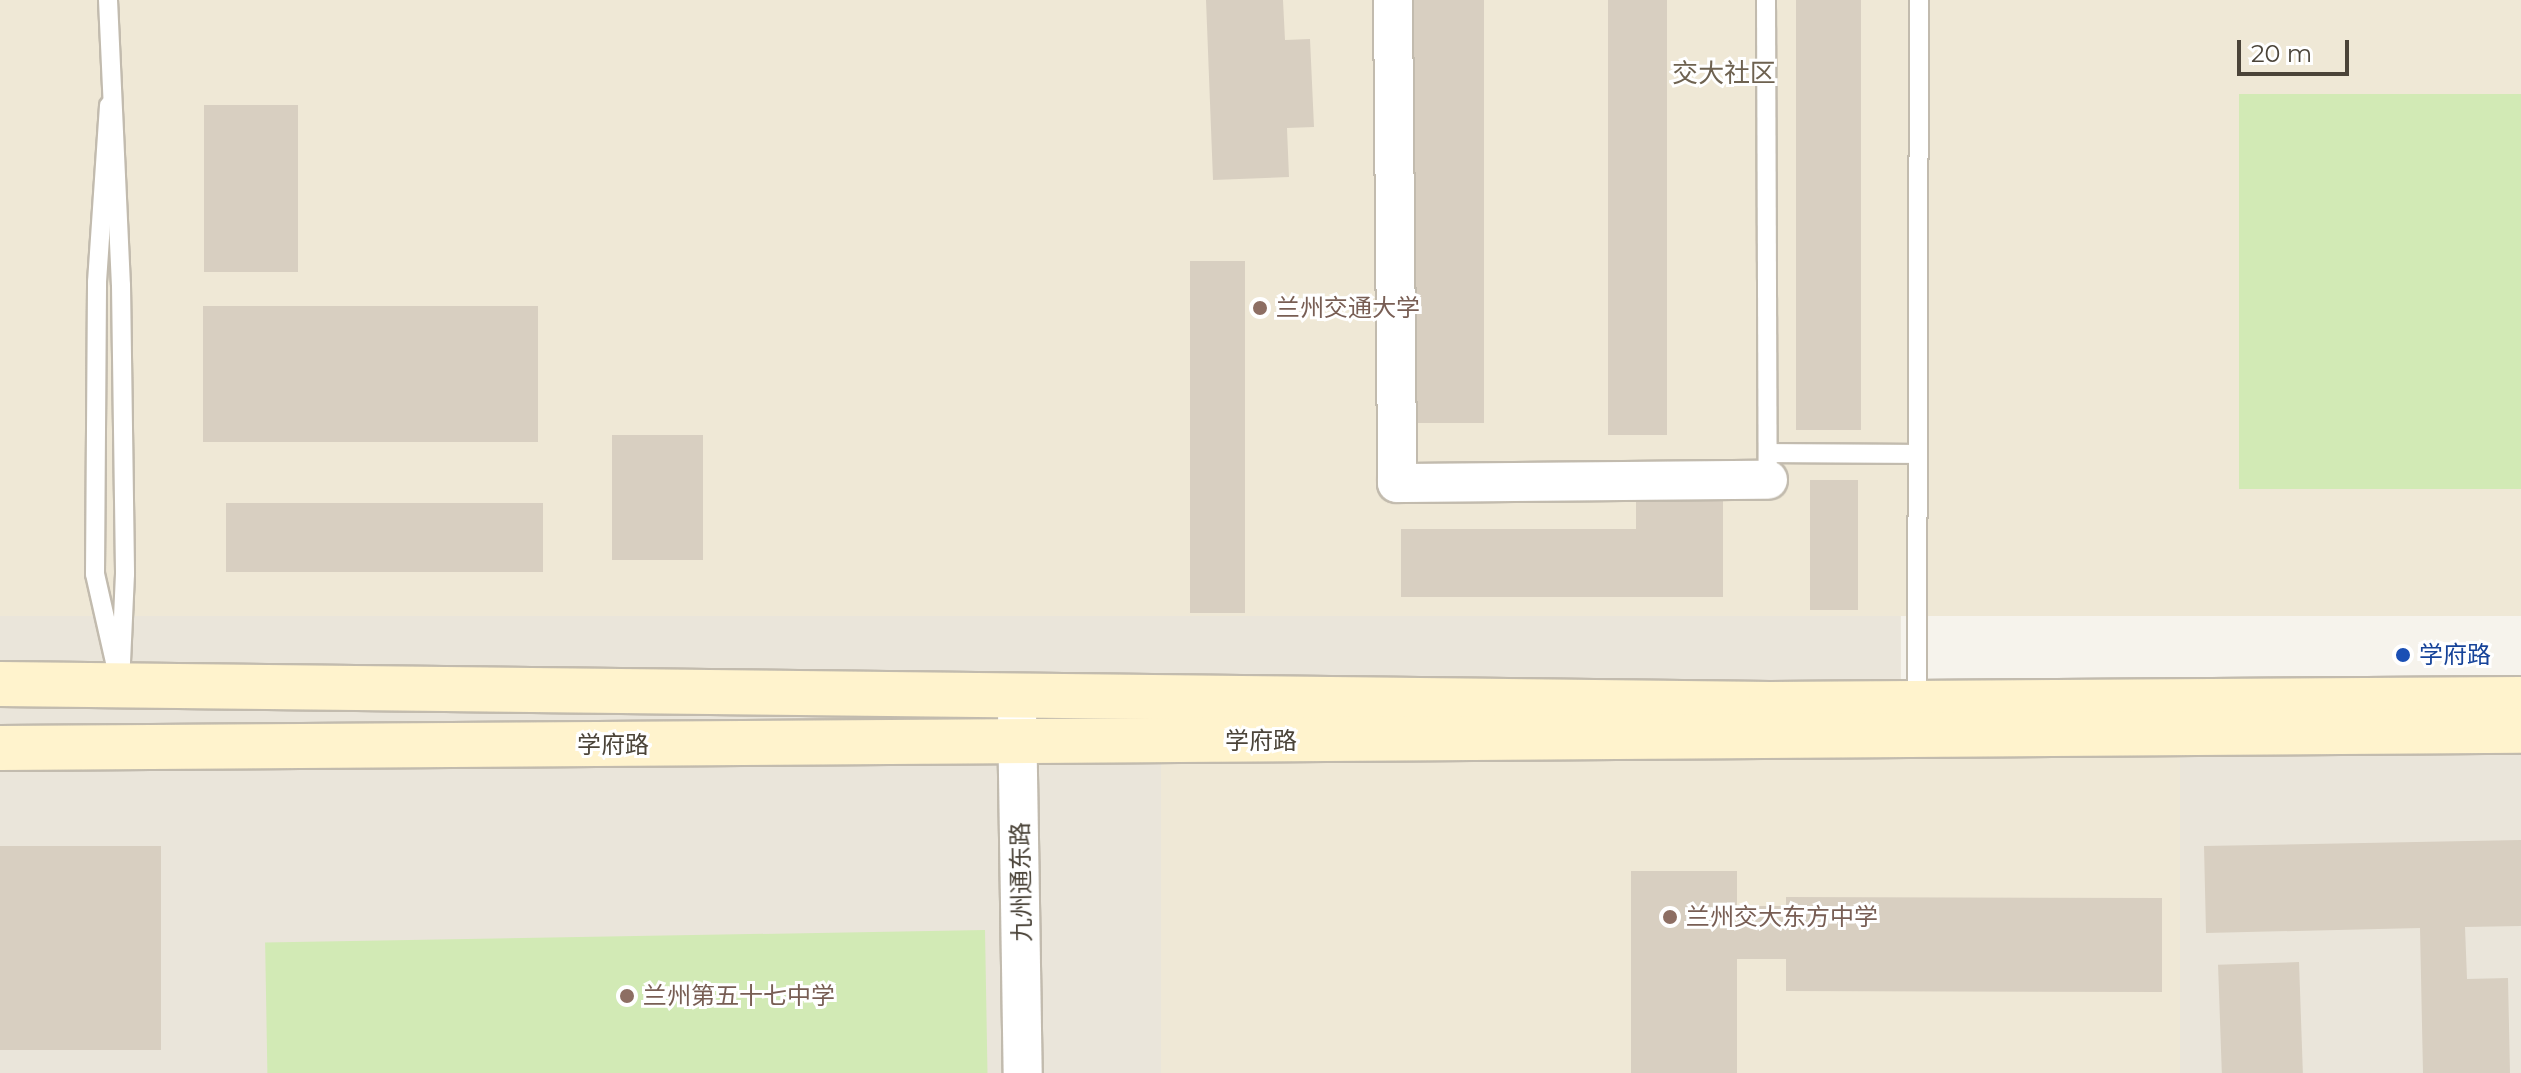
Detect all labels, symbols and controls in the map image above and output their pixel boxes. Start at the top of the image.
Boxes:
scale bar [2241,24,2353,74]
text: 20 m [2251,39,2312,68]
district label: 交大社区 [1672,58,1776,90]
place label: 兰州交通大学 [1276,294,1420,322]
marker: 兰州交通大学 [1251,299,1269,317]
place label: 学府路 [2419,641,2491,669]
marker: 学府路 [2394,646,2412,664]
street label: 学府路 [1225,727,1297,755]
street label: 学府路 [577,731,649,759]
street label: 九州通东路 [1006,822,1036,942]
place label: 兰州交大东方中学 [1686,903,1878,931]
marker: 兰州交大东方中学 [1661,908,1679,926]
place label: 兰州第五十七中学 [643,982,835,1010]
marker: 兰州第五十七中学 [618,987,636,1005]

